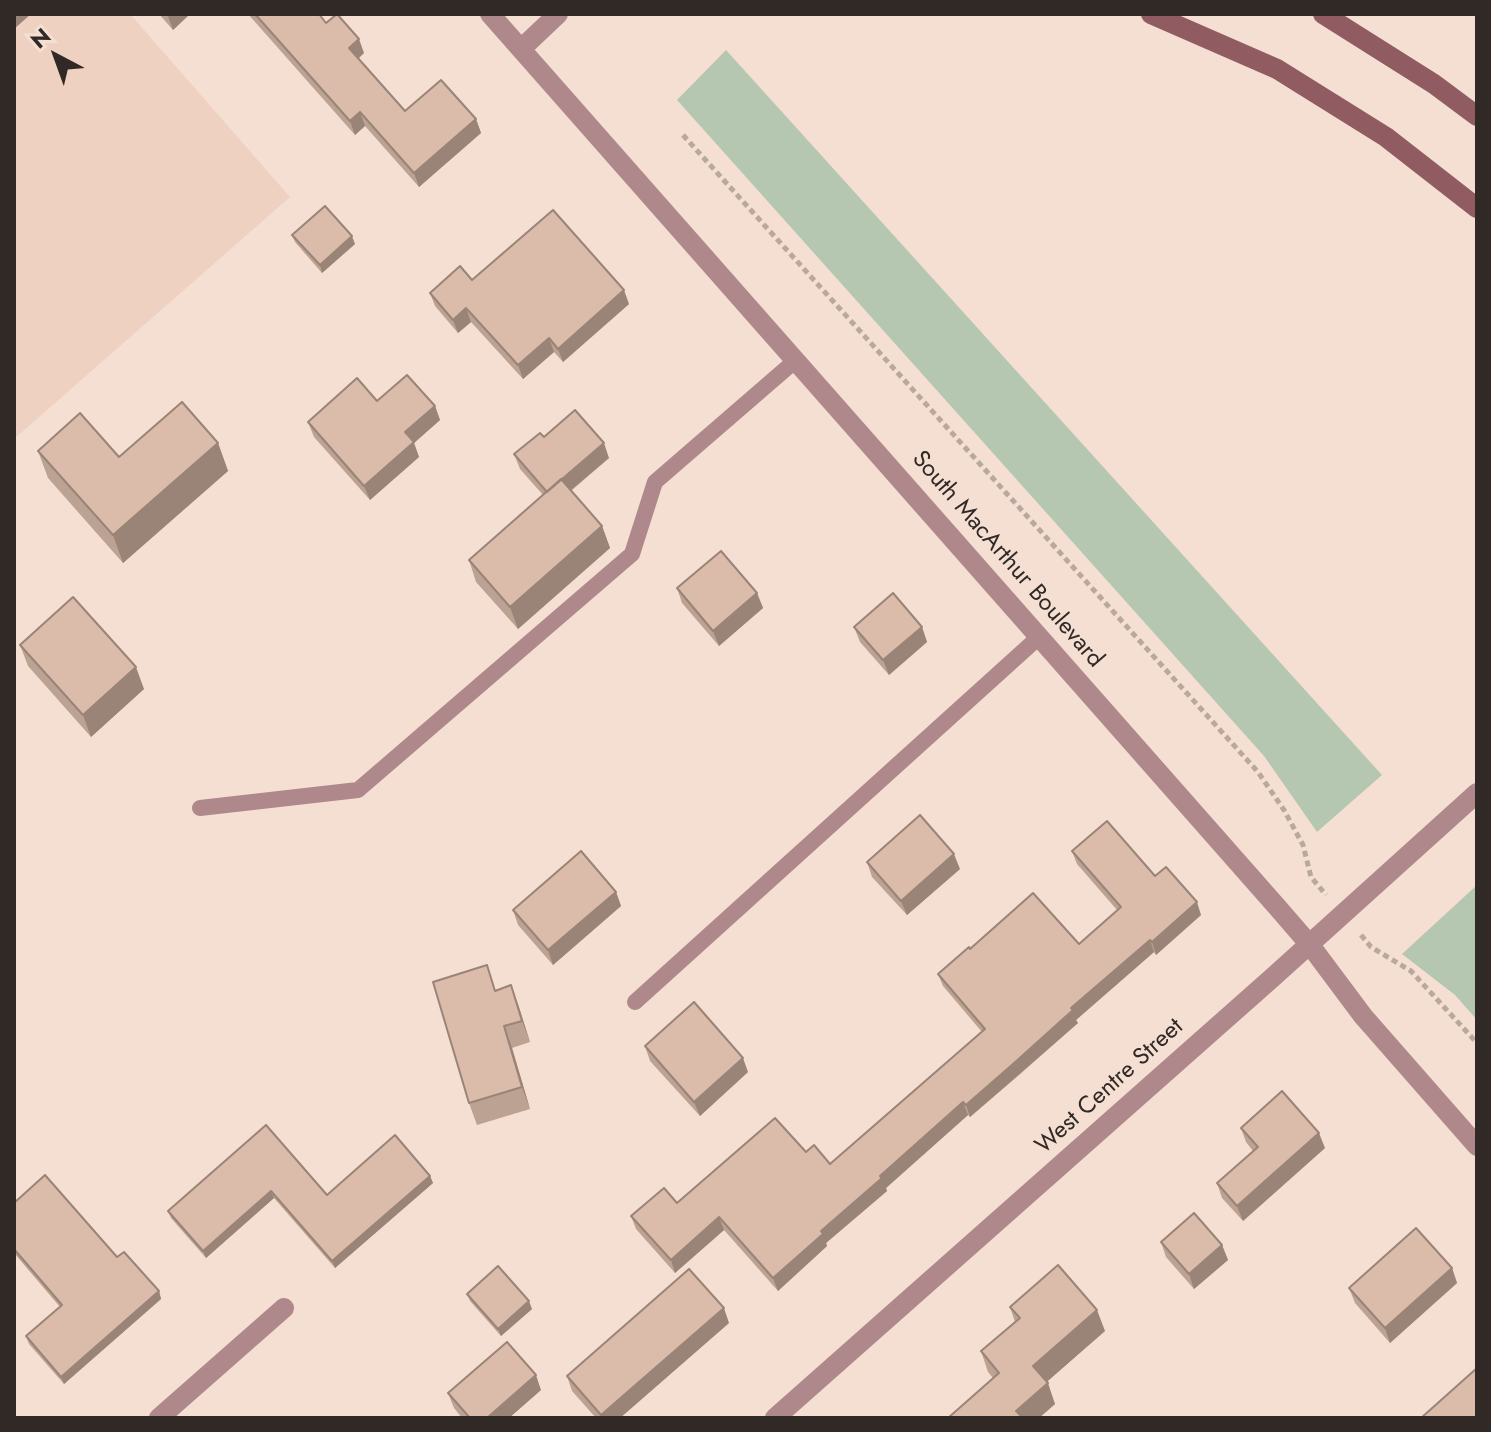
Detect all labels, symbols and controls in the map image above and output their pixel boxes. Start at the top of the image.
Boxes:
north arrow [16,16,96,96]
text: N [23,20,57,56]
street label: South MacArthur Boulevard [905,446,1109,674]
street label: West Centre Street [1030,1013,1190,1161]

